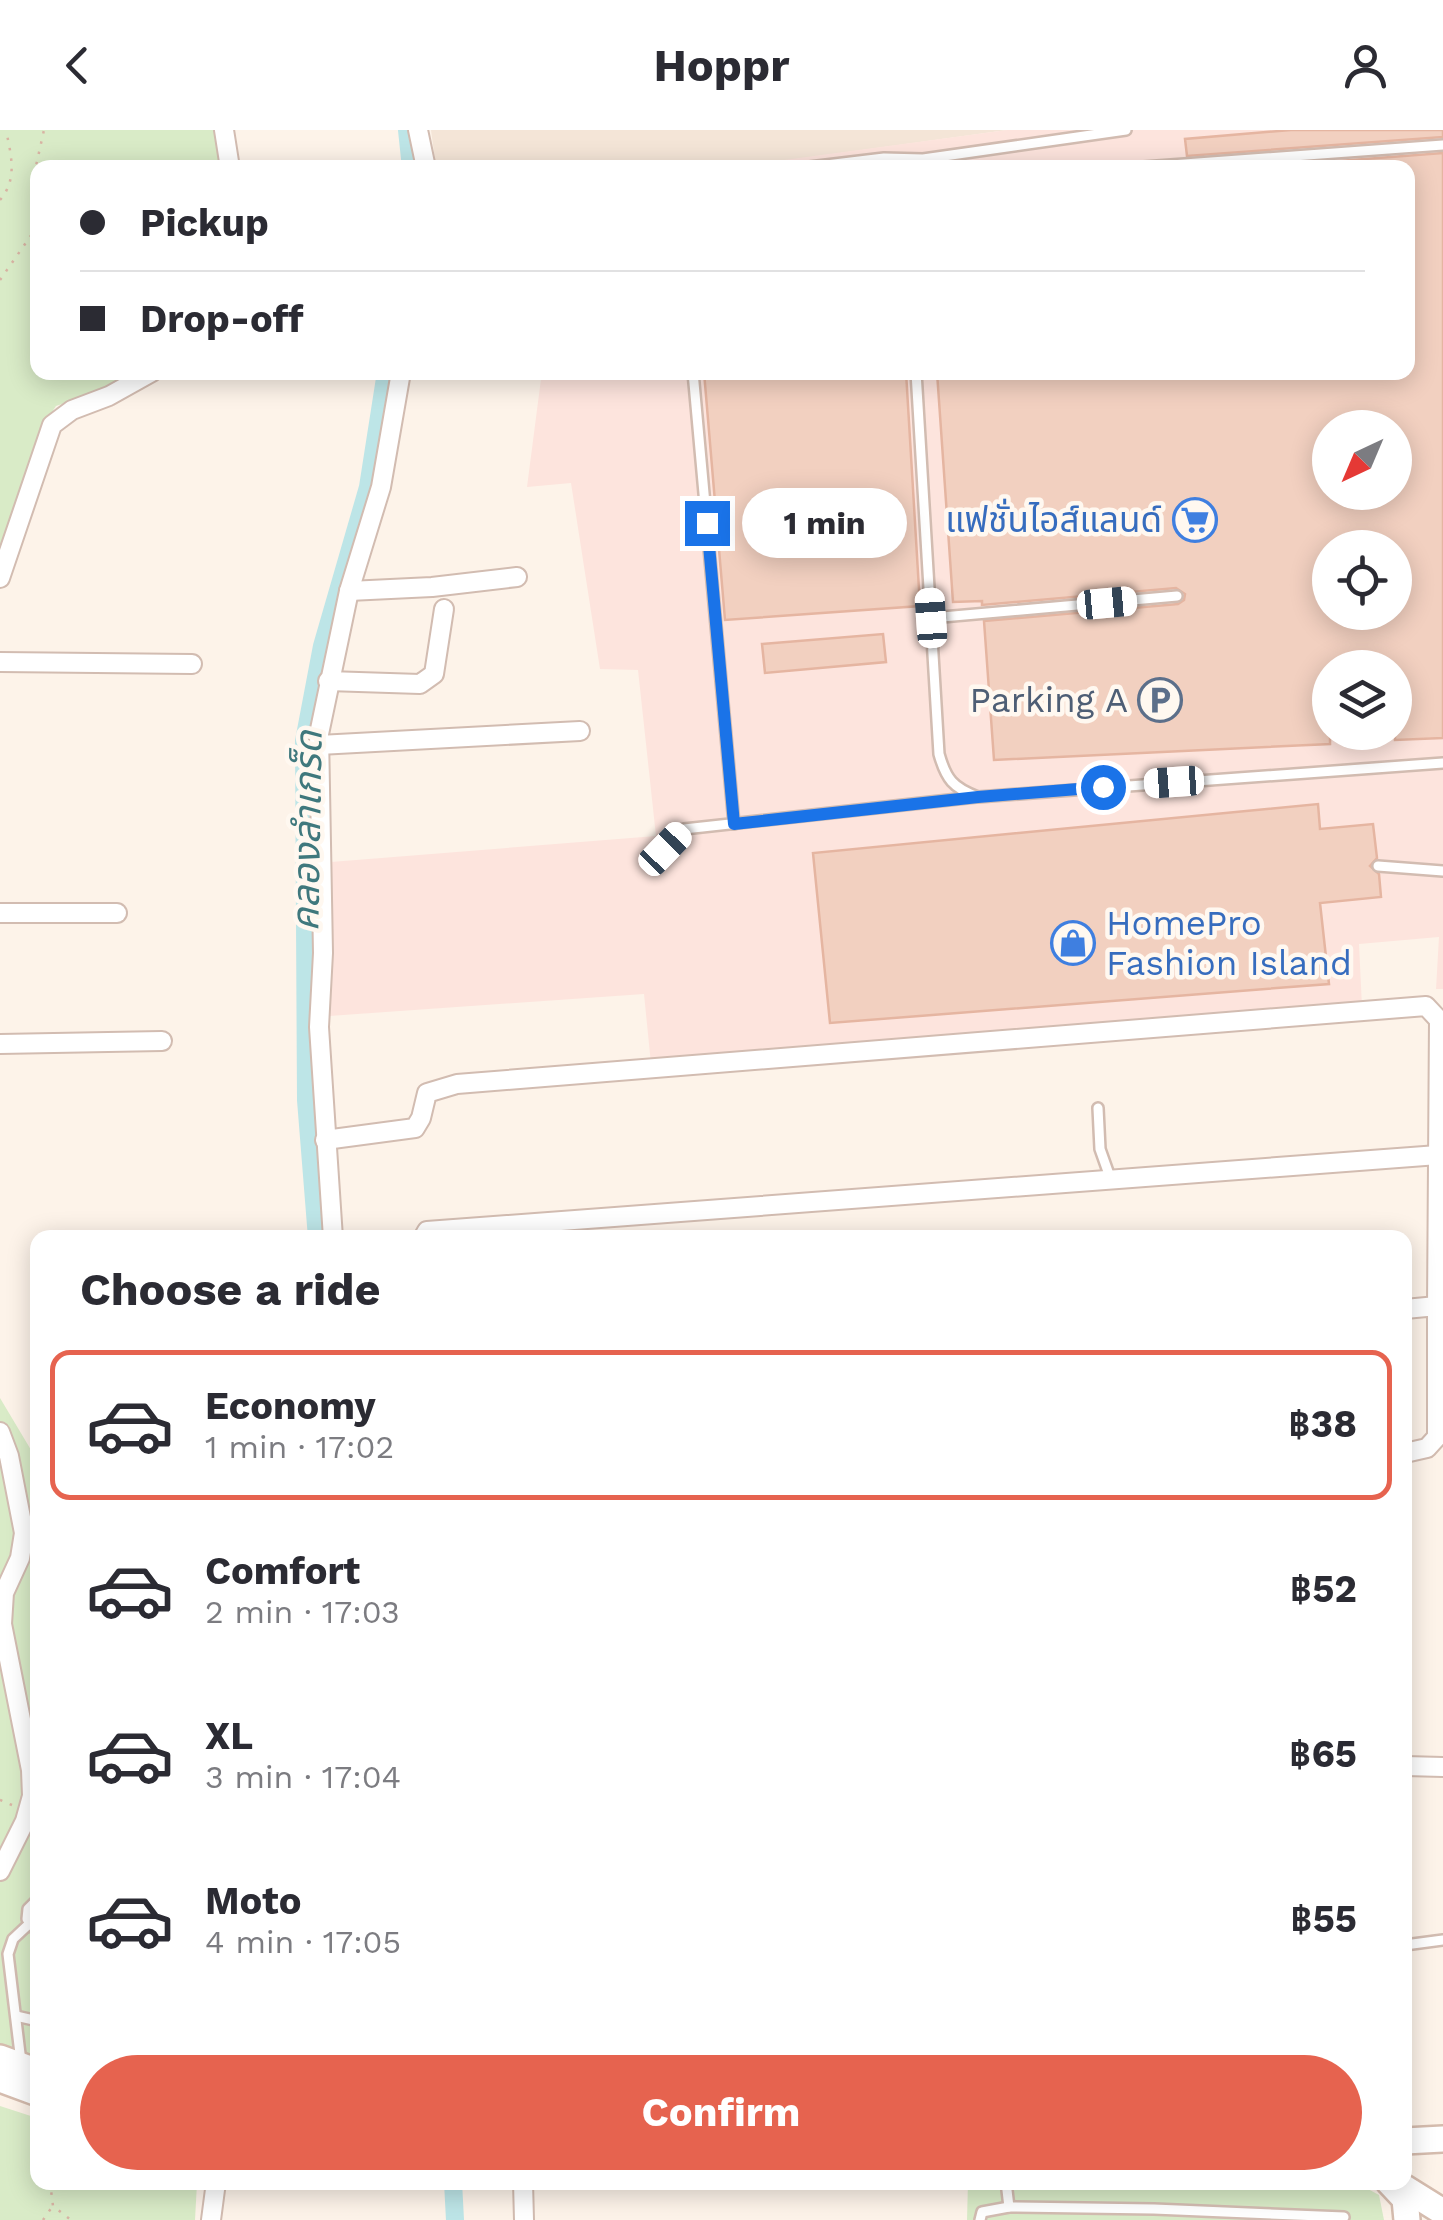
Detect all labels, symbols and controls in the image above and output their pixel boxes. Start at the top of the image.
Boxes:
icon: back [50,38,105,93]
icon: person [1338,38,1393,93]
text: Hoppr [654,39,789,92]
text: Pickup [140,201,269,245]
text: Drop-off [140,297,304,341]
north arrow [1312,410,1412,510]
map controls [1312,410,1412,750]
callout: 1 min [742,488,907,558]
supermarket icon: แฟชั่นไอส์แลนด์ [1172,497,1218,543]
place label: แฟชั่นไอส์แลนด์ [945,498,1162,541]
route end [685,501,730,546]
text: 1 min [783,504,866,542]
button: locate [1312,530,1412,630]
car [1076,585,1138,621]
car [914,587,948,649]
button: layers [1312,650,1412,750]
parking icon: Parking A [1137,677,1183,723]
place label: Parking A [969,679,1128,721]
water label: คลองลำเกร็ด [283,729,331,932]
route start [1081,765,1126,810]
car [1143,765,1205,799]
car [633,817,697,881]
place label: HomePro Fashion Island [1106,902,1352,984]
shop icon: HomePro Fashion Island [1050,920,1096,966]
text: Choose a ride [80,1263,380,1316]
icon: car [85,1380,175,1470]
text: Economy [205,1384,376,1428]
text: ฿38 [1289,1402,1357,1446]
text: 1 min · 17:02 [205,1428,394,1466]
icon: car [85,1545,175,1635]
text: Comfort [205,1549,360,1593]
text: ฿52 [1290,1567,1357,1611]
text: 2 min · 17:03 [205,1593,400,1631]
icon: car [85,1710,175,1800]
text: XL [205,1714,253,1758]
text: ฿65 [1289,1732,1357,1776]
text: 3 min · 17:04 [205,1758,401,1796]
icon: car [85,1875,175,1965]
text: Moto [205,1879,301,1923]
text: ฿55 [1291,1897,1357,1941]
text: 4 min · 17:05 [205,1923,401,1961]
button: Confirm [80,2055,1362,2170]

